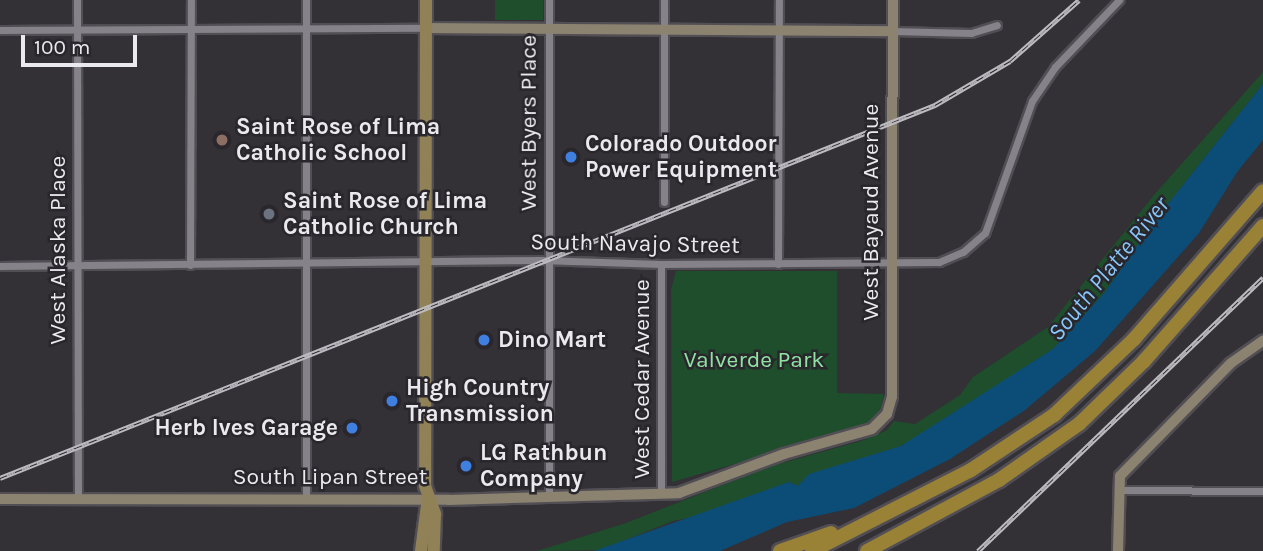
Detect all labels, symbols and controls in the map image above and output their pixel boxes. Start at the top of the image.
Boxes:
scale bar [24,21,140,65]
text: 100 m [34,35,91,59]
street label: West Byers Place [515,35,543,211]
street label: West Bayaud Avenue [857,104,885,320]
place label: Saint Rose of Lima Catholic School [236,113,440,167]
place label: Colorado Outdoor Power Equipment [585,130,777,184]
marker: Saint Rose of Lima Catholic School [214,132,230,148]
marker: Colorado Outdoor Power Equipment [563,149,579,165]
street label: West Alaska Place [44,156,72,344]
place label: Saint Rose of Lima Catholic Church [283,187,487,241]
water label: South Platte River [1042,191,1176,347]
marker: Saint Rose of Lima Catholic Church [261,206,277,222]
street label: South Navajo Street [530,228,740,260]
street label: West Cedar Avenue [628,279,656,479]
place label: Dino Mart [498,326,606,354]
marker: Dino Mart [476,332,492,348]
park label: Valverde Park [684,346,824,374]
place label: High Country Transmission [406,374,554,428]
marker: High Country Transmission [384,393,400,409]
place label: Herb Ives Garage [154,414,338,442]
marker: Herb Ives Garage [344,420,360,436]
place label: LG Rathbun Company [480,439,607,493]
marker: LG Rathbun Company [458,458,474,474]
street label: South Lipan Street [233,463,427,491]

